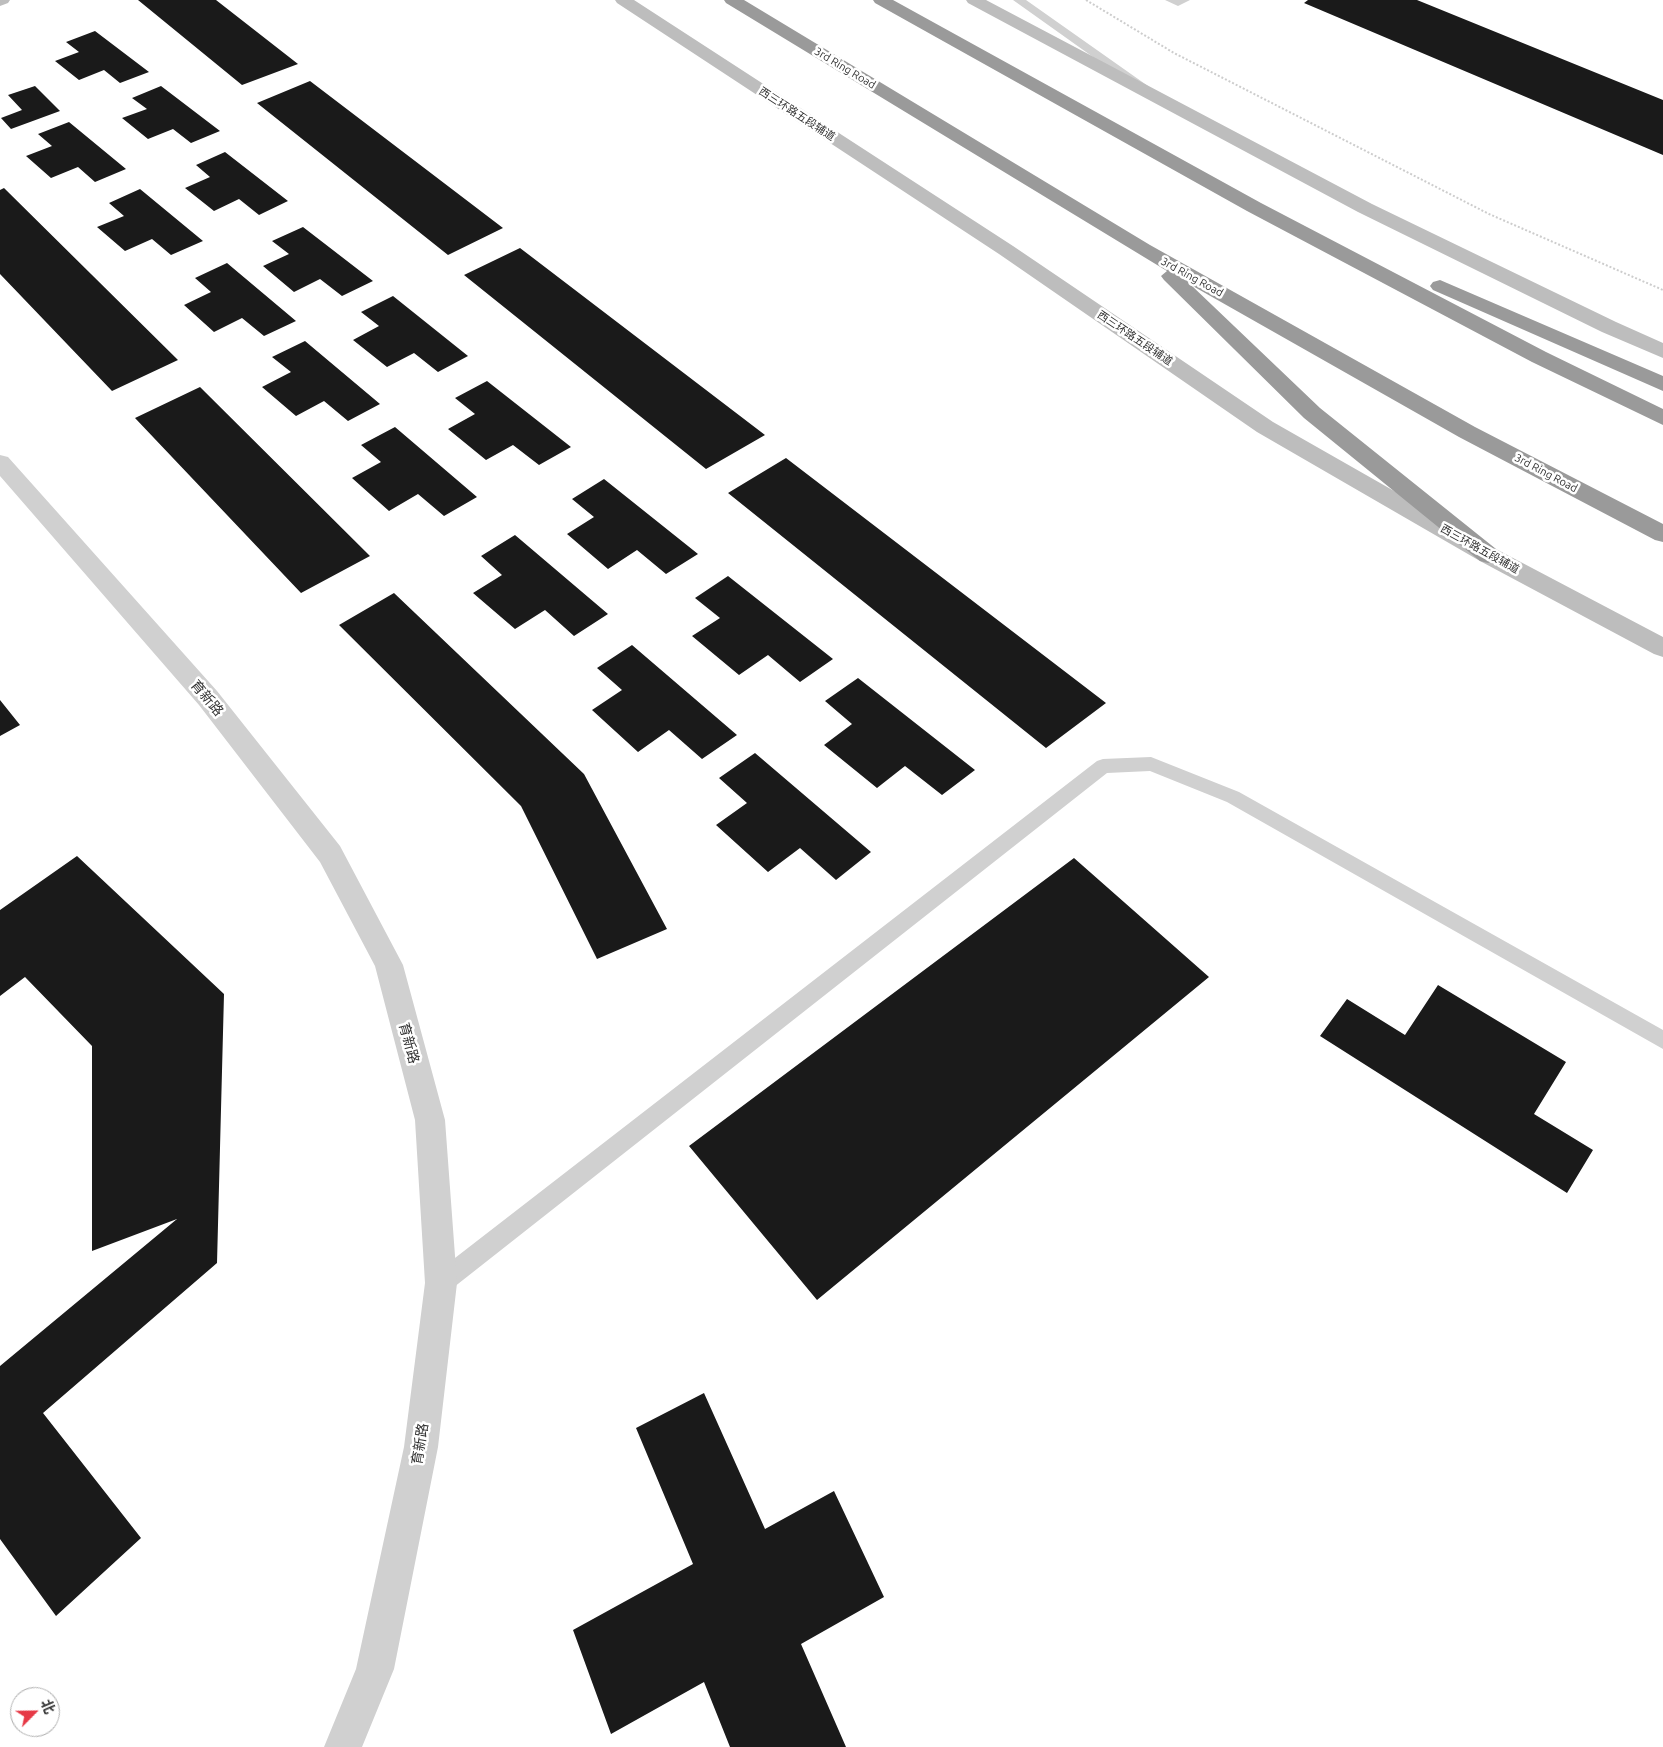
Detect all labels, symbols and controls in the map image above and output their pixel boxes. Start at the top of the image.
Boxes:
street label: 3rd Ring Road [812,44,878,92]
street label: 西三环路五段辅道 [757,85,837,143]
street label: 3rd Ring Road [1158,254,1226,300]
street label: 西三环路五段辅道 [1095,308,1175,368]
street label: 3rd Ring Road [1512,451,1580,495]
street label: 西三环路五段辅道 [1438,522,1522,576]
street label: 育新路 [187,677,227,719]
street label: 育新路 [395,1021,423,1065]
street label: 育新路 [408,1422,432,1466]
north arrow [10,1687,60,1737]
text: 北 [38,1697,58,1716]

